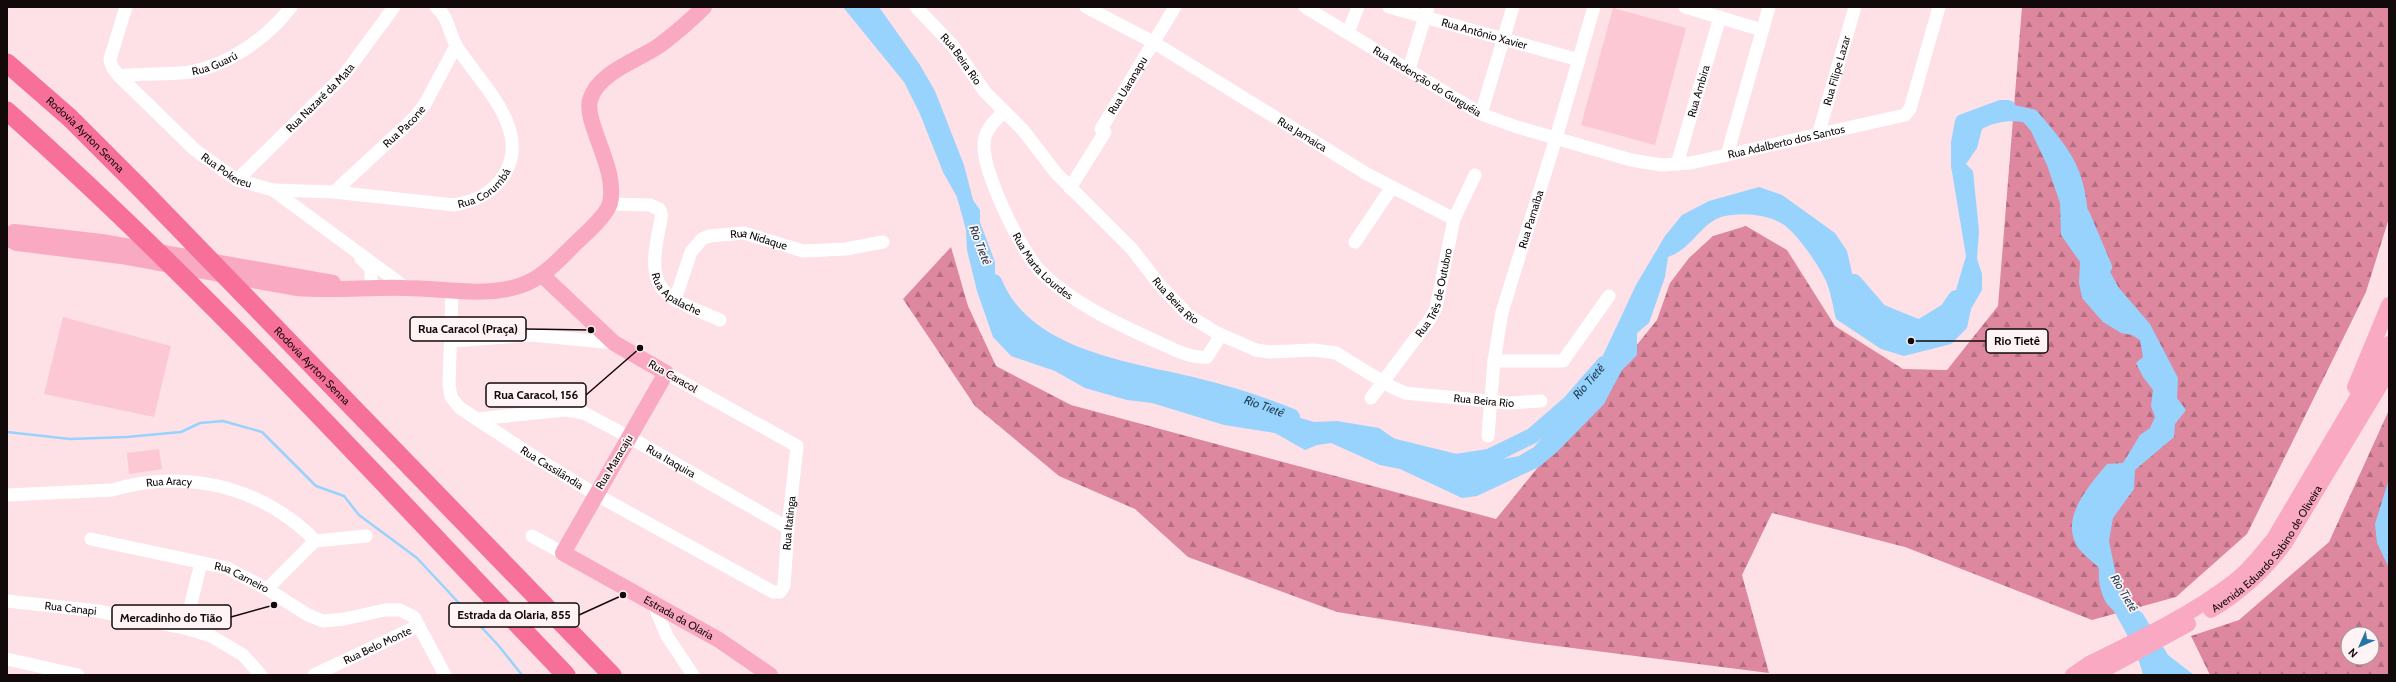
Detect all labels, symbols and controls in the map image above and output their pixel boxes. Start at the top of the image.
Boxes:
street label: Rua Antônio Xavier [1440,15,1529,52]
street label: Rua Beira Rio [938,30,985,87]
street label: Rua Filipe Lazar [1820,34,1853,107]
street label: Rua Redenção do Gurguéia [1370,43,1485,120]
street label: Rua Guarú [190,48,240,79]
street label: Rua Uaranapu [1105,54,1150,117]
street label: Rua Nazaré da Mata [283,60,358,135]
street label: Rua Ambira [1684,63,1713,119]
street label: Rodovia Ayrton Senna [43,93,128,176]
street label: Rua Pacone [380,102,428,150]
street label: Rua Jamaica [1275,114,1330,155]
street label: Rua Adalberto dos Santos [1726,122,1846,162]
street label: Rua Pokereu [198,150,253,191]
street label: Rua Corumbá [456,165,514,211]
street label: Rua Parnaíba [1515,188,1547,250]
water label: Rio Tietê [966,223,995,267]
street label: Rua Nidaque [730,226,790,253]
street label: Rua Marta Lourdes [1009,230,1076,303]
street label: Rua Três de Outubro [1412,247,1455,340]
street label: Rua Apalache [649,271,704,318]
street label: Rua Beira Rio [1149,274,1201,327]
callout: Rua Caracol (Praça) [410,317,526,341]
text: Rua Caracol (Praça) [418,321,518,336]
street label: Rodovia Ayrton Senna [271,324,354,408]
callout: Rio Tietê [1986,329,2048,353]
text: Rio Tietê [1994,333,2040,348]
street label: Rua Caracol [646,356,700,396]
water label: Rio Tietê [1569,360,1608,402]
callout: Rua Caracol, 156 [486,383,586,407]
text: Rua Caracol, 156 [494,387,578,402]
street label: Rua Beira Rio [1453,391,1515,410]
water label: Rio Tietê [1242,392,1287,420]
street label: Rua Maracaju [592,432,636,492]
street label: Rua Itaquira [644,441,699,481]
street label: Rua Cassilândia [518,443,587,493]
street label: Rua Aracy [145,474,193,490]
street label: Avenida Eduardo Sabino de Oliveira [2209,482,2325,615]
street label: Rua Itatinga [779,494,799,551]
street label: Rua Carneiro [213,559,271,596]
water label: Rio Tietê [2107,571,2142,615]
street label: Estrada da Olaria [641,592,717,643]
street label: Rua Canapi [44,598,97,618]
callout: Estrada da Olaria, 855 [449,603,579,627]
callout: Mercadinho do Tião [112,605,231,629]
text: Estrada da Olaria, 855 [457,607,571,622]
text: Mercadinho do Tião [120,610,222,625]
street label: Rua Belo Monte [341,623,414,667]
north arrow [2340,626,2380,666]
text: N [2345,645,2361,661]

